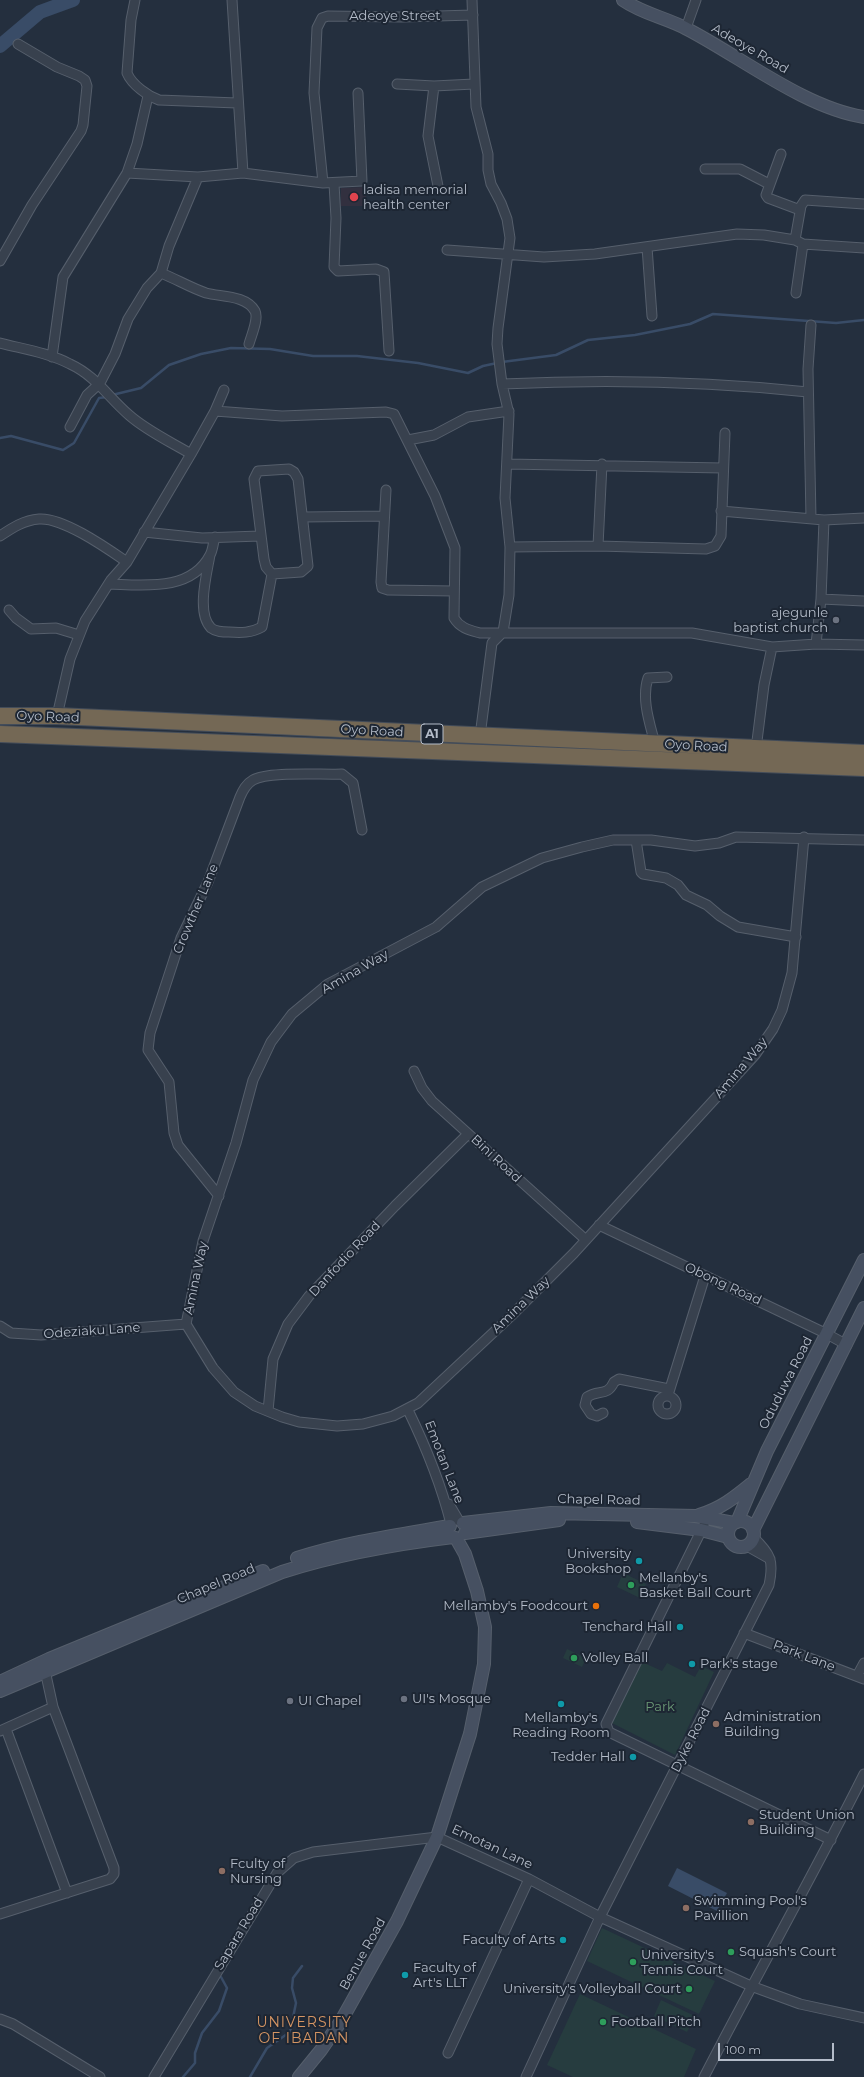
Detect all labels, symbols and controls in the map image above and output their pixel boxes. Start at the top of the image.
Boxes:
street label: Adeoye Street [349,8,441,24]
street label: Adeoye Road [709,21,791,77]
place label: ladisa memorial health center [363,182,467,213]
marker: ladisa memorial health center [348,191,360,203]
place label: ajegunle baptist church [733,605,828,636]
marker: ajegunle baptist church [831,615,841,625]
street label: Oyo Road [16,708,80,726]
street label: Oyo Road [340,722,404,740]
road number: A1 [421,724,443,744]
street label: Oyo Road [664,737,728,755]
street label: Crowther Lane [170,862,222,956]
street label: Amina Way [319,947,391,997]
street label: Amina Way [711,1034,771,1102]
street label: Bini Road [468,1132,524,1186]
street label: Danfodio Road [306,1218,384,1300]
street label: Amina Way [181,1240,211,1316]
street label: Obong Road [682,1259,764,1309]
street label: Amina Way [489,1273,553,1337]
street label: Odeziaku Lane [43,1320,141,1342]
street label: Oduduwa Road [756,1334,816,1432]
street label: Emotan Lane [421,1418,467,1506]
street label: Chapel Road [557,1491,641,1509]
place label: University Bookshop [565,1546,631,1577]
marker: University Bookshop [634,1556,644,1566]
street label: Chapel Road [175,1561,257,1607]
place label: Mellanby's Basket Ball Court [639,1570,751,1601]
marker: Mellanby's Basket Ball Court [626,1580,636,1590]
place label: Mellamby's Foodcourt [443,1598,588,1614]
marker: Mellamby's Foodcourt [591,1601,601,1611]
place label: Tenchard Hall [582,1619,672,1635]
marker: Tenchard Hall [675,1622,685,1632]
street label: Park Lane [771,1637,837,1675]
place label: Volley Ball [582,1650,648,1666]
marker: Volley Ball [569,1653,579,1663]
place label: Park's stage [700,1656,778,1672]
marker: Park's stage [687,1659,697,1669]
place label: UI's Mosque [412,1691,491,1707]
place label: UI Chapel [298,1693,361,1709]
marker: UI's Mosque [399,1694,409,1704]
marker: UI Chapel [285,1696,295,1706]
marker: Mellamby's Reading Room [556,1699,566,1709]
park label: Park [645,1699,675,1715]
street label: Dyke Road [668,1705,714,1775]
place label: Administration Building [724,1709,821,1740]
place label: Mellamby's Reading Room [512,1710,610,1741]
marker: Administration Building [711,1719,721,1729]
place label: Tedder Hall [551,1749,625,1765]
marker: Tedder Hall [628,1752,638,1762]
place label: Student Union Building [759,1807,855,1838]
marker: Student Union Building [746,1817,756,1827]
street label: Emotan Lane [449,1821,535,1873]
place label: Fculty of Nursing [230,1856,285,1887]
marker: Fculty of Nursing [217,1866,227,1876]
place label: Swimming Pool's Pavillion [694,1893,807,1924]
street label: Sapara Road [211,1895,267,1973]
marker: Swimming Pool's Pavillion [681,1903,691,1913]
street label: Benue Road [337,1915,389,1993]
place label: Faculty of Arts [462,1932,555,1948]
marker: Faculty of Arts [558,1935,568,1945]
place label: Squash's Court [739,1944,836,1960]
place label: University's Tennis Court [641,1947,723,1978]
marker: Squash's Court [726,1947,736,1957]
marker: University's Tennis Court [628,1957,638,1967]
place label: Faculty of Art's LLT [413,1960,476,1991]
marker: Faculty of Art's LLT [400,1970,410,1980]
place label: University's Volleyball Court [503,1981,681,1997]
marker: University's Volleyball Court [684,1984,694,1994]
place label: Football Pitch [611,2014,701,2030]
district label: UNIVERSITY OF IBADAN [256,2015,352,2048]
marker: Football Pitch [598,2017,608,2027]
scale bar [720,2035,836,2061]
text: 100 m [725,2042,761,2057]

